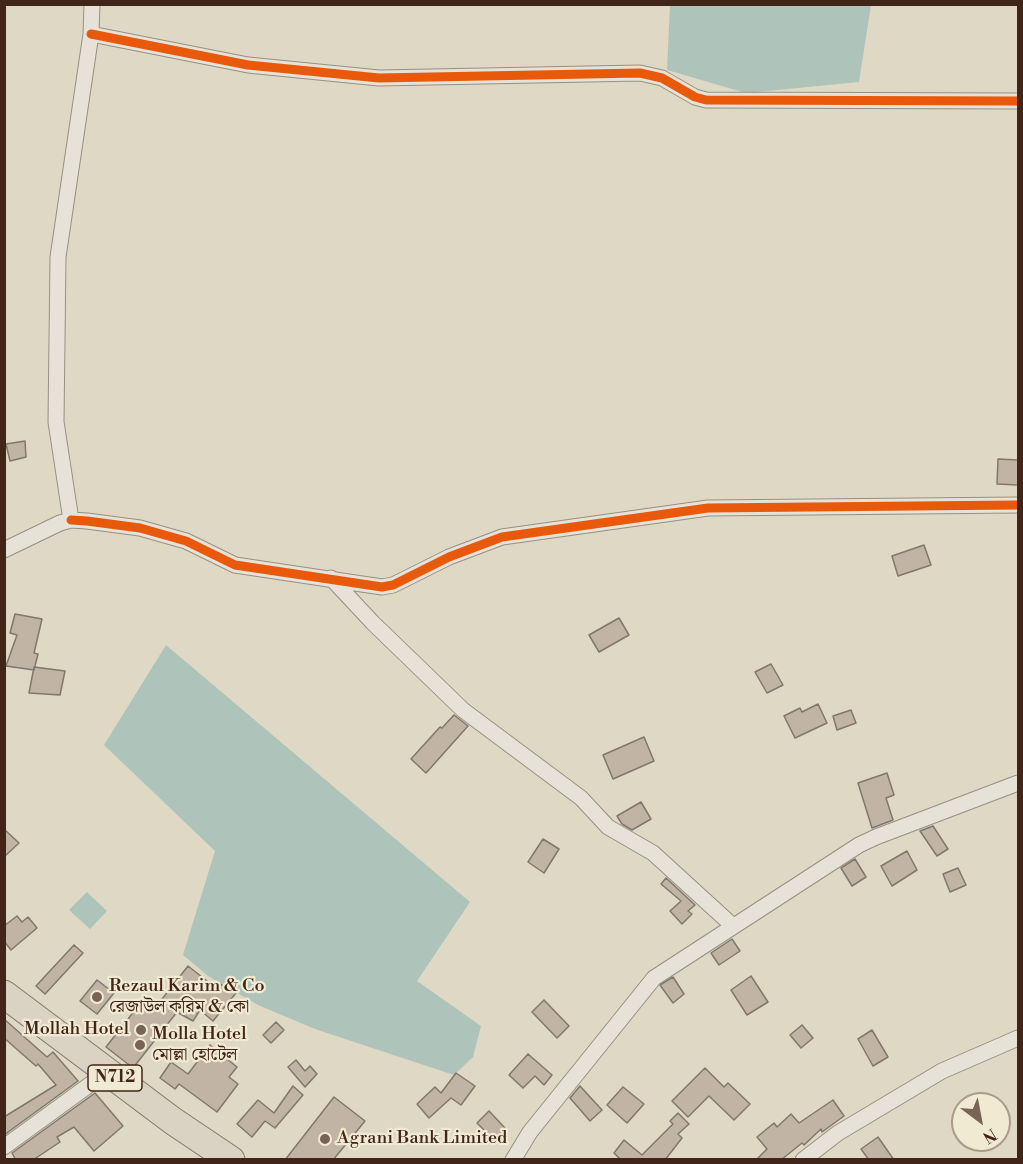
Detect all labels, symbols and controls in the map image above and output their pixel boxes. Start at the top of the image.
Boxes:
place label: Rezaul Karim & Co রেজাউল করিম & কো [109,976,265,1018]
marker: Rezaul Karim & Co রেজাউল করিম & কো [90,990,104,1004]
place label: Mollah Hotel [24,1019,129,1041]
marker: Mollah Hotel [134,1023,148,1037]
place label: Molla Hotel মোল্লা হোটেল [152,1024,247,1066]
marker: Molla Hotel মোল্লা হোটেল [133,1038,147,1052]
road number: N712 [88,1065,142,1091]
north arrow [951,1092,1011,1152]
text: N [979,1124,1000,1147]
place label: Agrani Bank Limited [337,1128,507,1150]
marker: Agrani Bank Limited [318,1132,332,1146]

